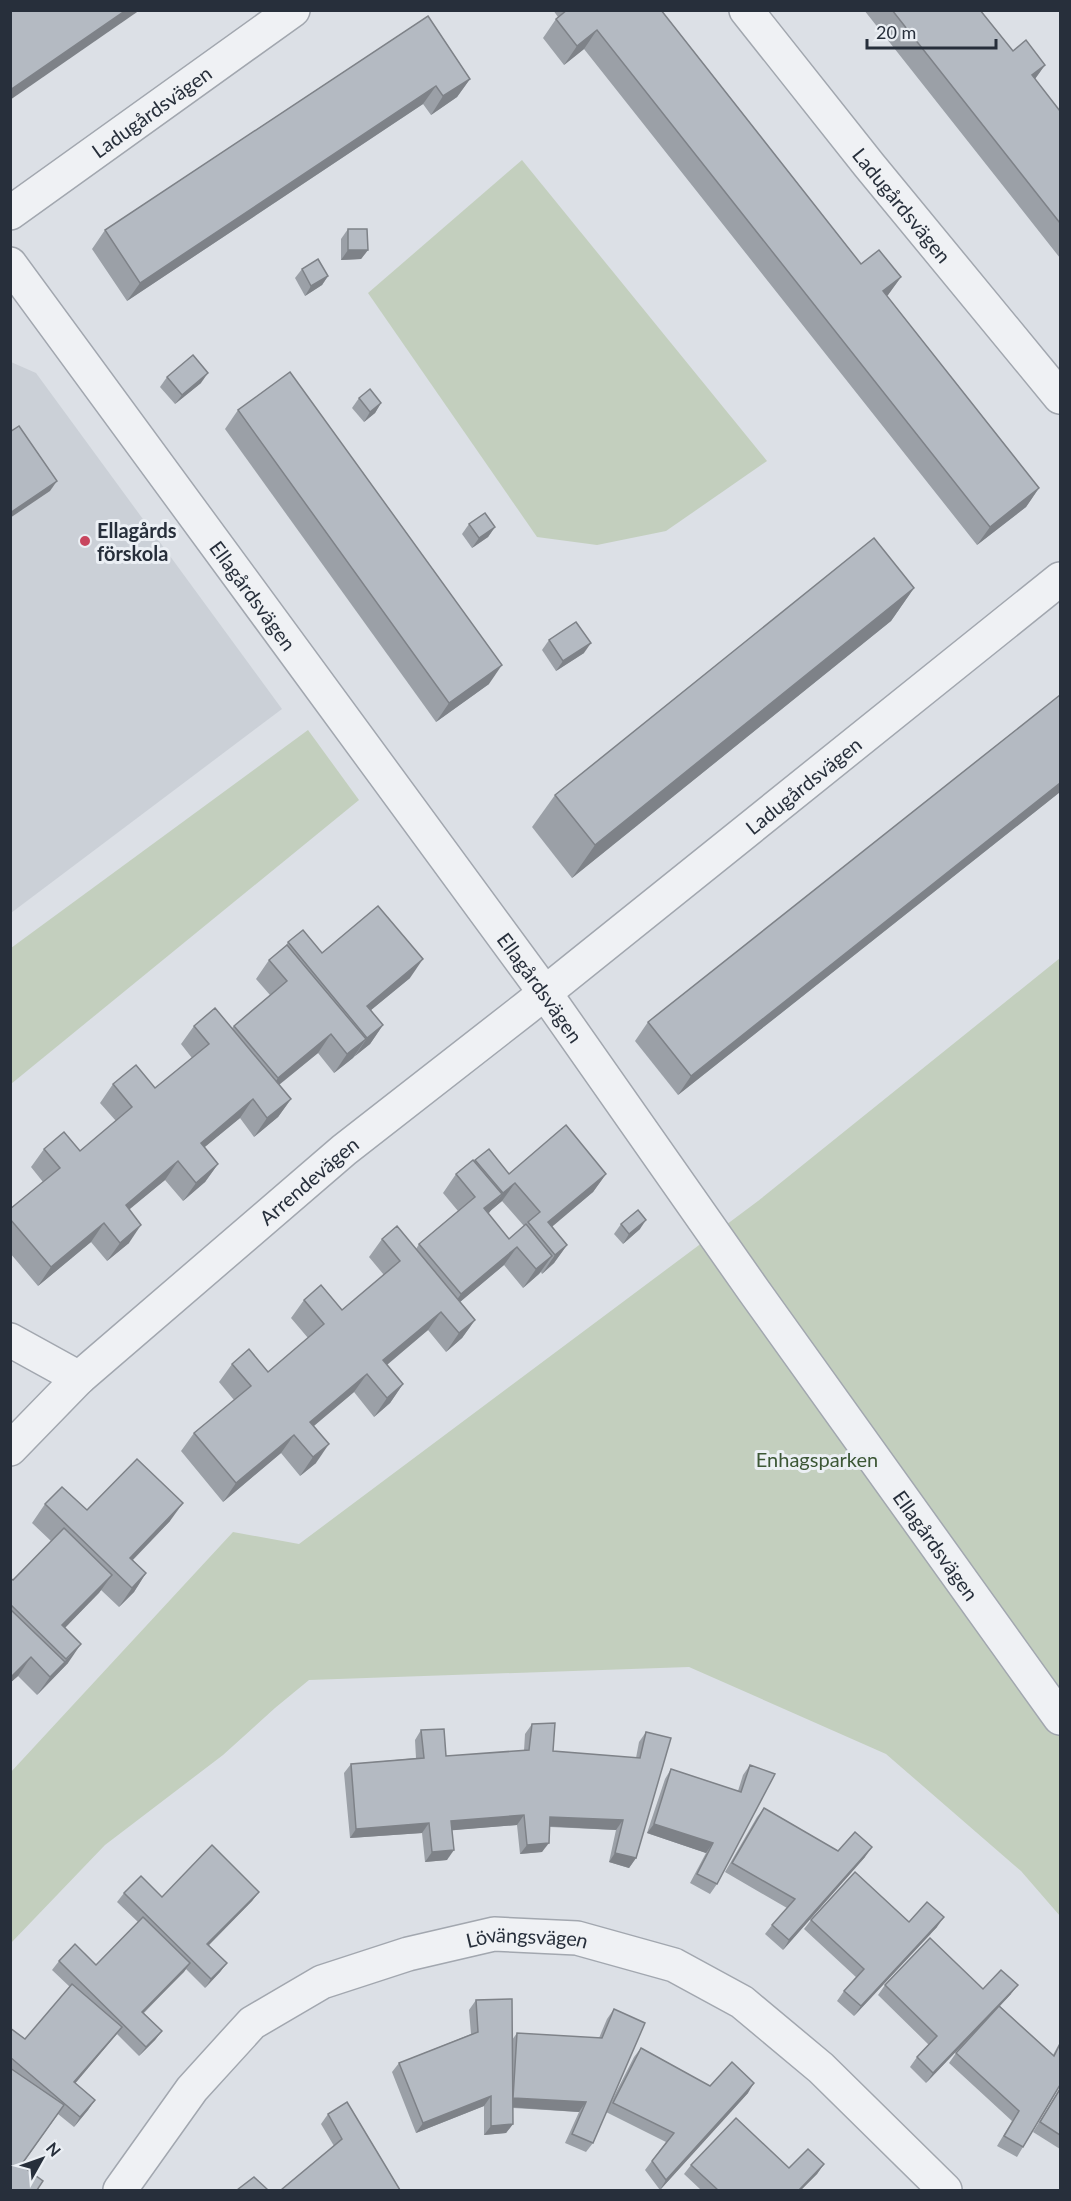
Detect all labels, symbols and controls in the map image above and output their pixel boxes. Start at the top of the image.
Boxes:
scale bar [867,12,996,50]
text: 20 m [876,21,916,43]
street label: Ladugårdsvägen [87,61,216,163]
street label: Ladugårdsvägen [848,143,956,268]
place label: Ellagårds förskola [97,518,177,565]
marker: Ellagårds förskola [78,534,92,548]
street label: Ellagårdsvägen [205,536,301,655]
street label: Ladugårdsvägen [740,732,866,839]
street label: Ellagårdsvägen [493,928,588,1047]
street label: Arrendevägen [254,1131,363,1230]
park label: Enhagsparken [756,1447,878,1471]
street label: Ellagårdsvägen [889,1485,984,1605]
street label: Lövängsvägen [464,1922,591,1953]
north arrow [12,2129,72,2189]
text: N [43,2138,65,2160]

